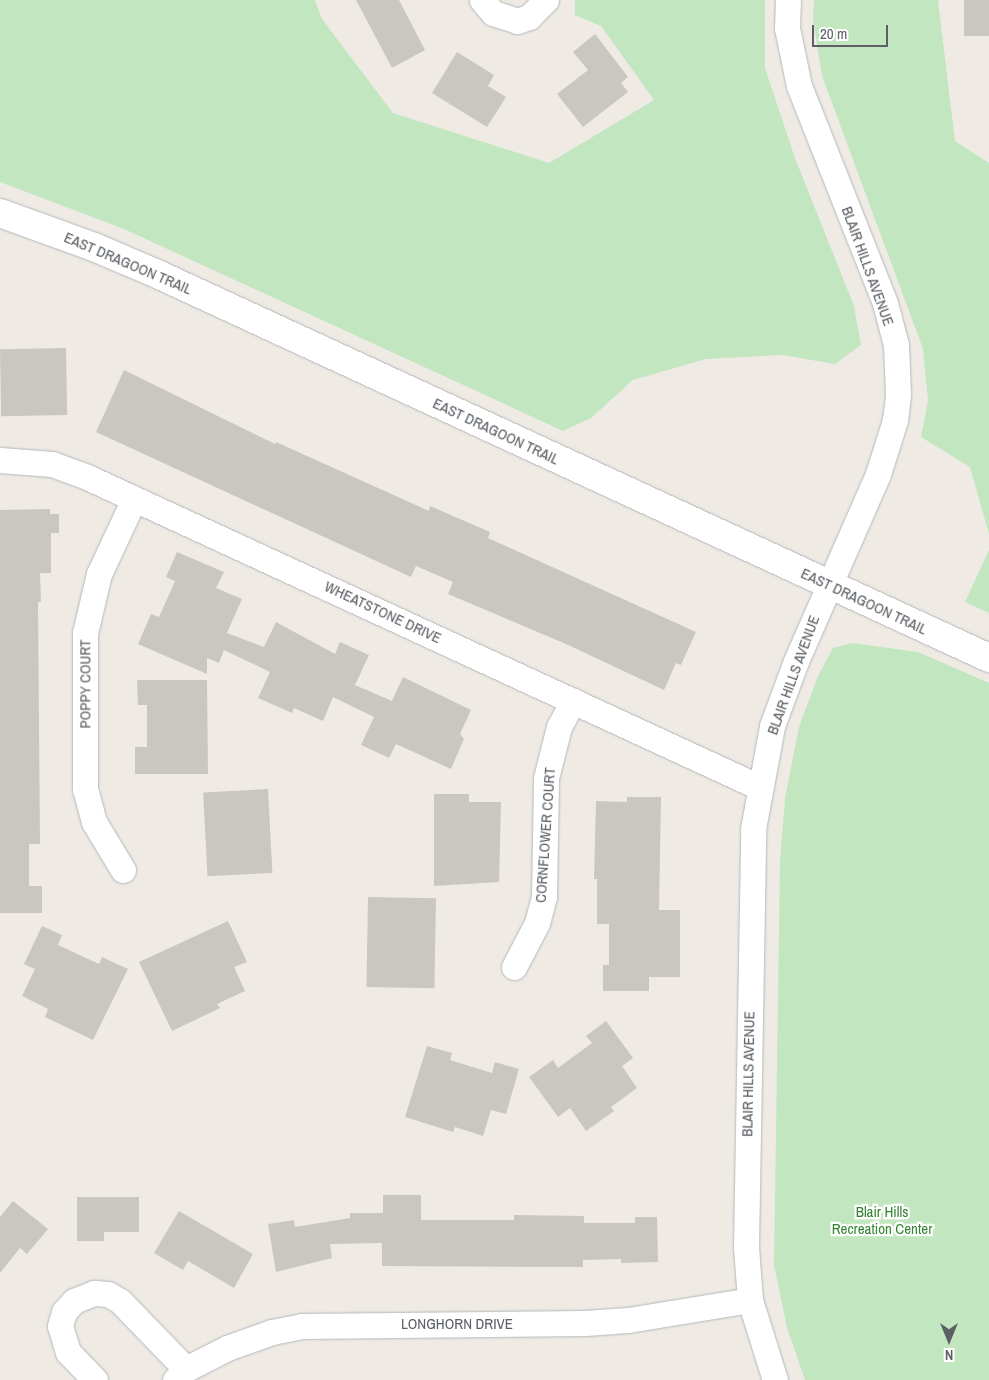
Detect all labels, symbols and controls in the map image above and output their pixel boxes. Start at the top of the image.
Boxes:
scale bar [814,15,890,47]
text: 20 m [820,23,847,44]
street label: BLAIR HILLS AVENUE [838,204,898,328]
street label: EAST DRAGOON TRAIL [61,228,195,298]
street label: EAST DRAGOON TRAIL [430,394,562,468]
street label: EAST DRAGOON TRAIL [798,564,930,638]
street label: WHEATSTONE DRIVE [322,577,444,647]
street label: BLAIR HILLS AVENUE [763,613,823,737]
street label: POPPY COURT [76,639,94,729]
street label: CORNFLOWER COURT [531,767,559,903]
street label: BLAIR HILLS AVENUE [738,1011,758,1137]
park label: Blair Hills Recreation Center [832,1202,932,1237]
street label: LONGHORN DRIVE [401,1315,513,1333]
north arrow [924,1315,974,1365]
text: N [945,1346,953,1364]

